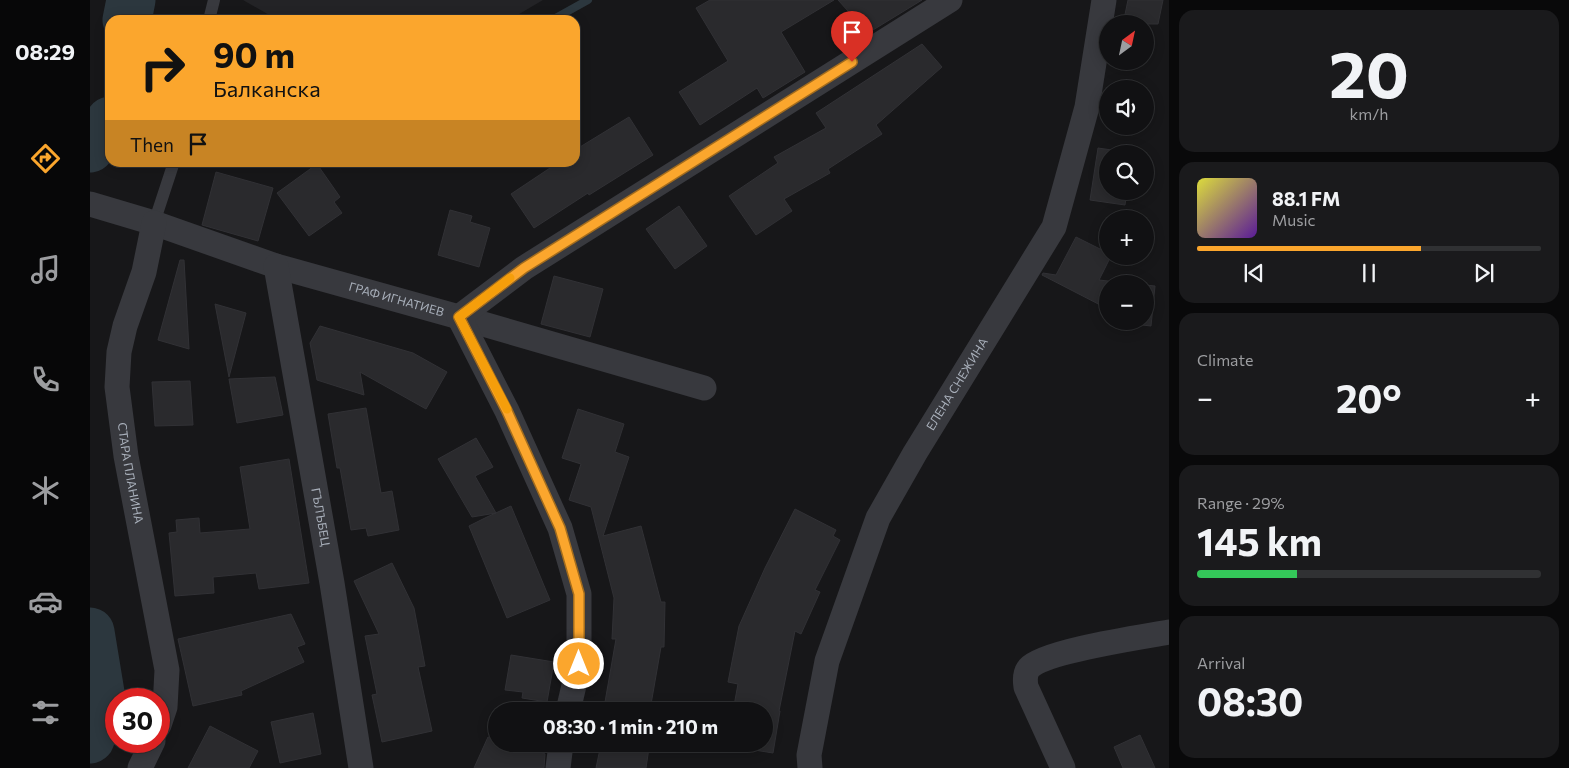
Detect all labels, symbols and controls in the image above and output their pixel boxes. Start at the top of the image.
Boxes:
pin [831,11,873,62]
north arrow [1099,15,1154,70]
map controls [1099,15,1154,330]
icon: arrive [838,18,866,46]
text: 90 m [213,32,295,75]
text: 20 [1329,32,1409,111]
icon: right [130,35,195,100]
text: 08:29 [15,38,75,65]
text: Балканска [213,75,321,102]
button: sound [1099,80,1154,135]
text: km/h [1350,104,1388,123]
icon: arrive [184,130,212,158]
text: Then [130,133,174,156]
icon: directions [28,141,63,176]
button: search [1099,145,1154,200]
text: 88.1 FM [1272,187,1340,210]
button: + [1099,210,1154,265]
text: Music [1272,210,1316,229]
icon: music [28,252,63,287]
icon: previous [1240,259,1268,287]
icon: pause [1355,259,1383,287]
icon: next [1470,259,1498,287]
button: − [1099,275,1154,330]
street label: ГРАФ ИГНАТИЕВ [348,279,446,319]
street label: ЕЛЕНА СНЕЖИНА [923,335,990,433]
text: Climate [1197,350,1253,369]
icon: phone [28,362,63,397]
text: 20° [1336,374,1402,421]
text: − [1197,380,1213,414]
text: + [1525,380,1541,414]
street label: СТАРА ПЛАНИНА [116,422,147,524]
icon: climate [28,473,63,508]
street label: ГЪЛЪБЕЦ [309,487,333,547]
text: Range · 29% [1197,493,1285,512]
text: 145 km [1197,517,1322,564]
icon: car [28,584,63,619]
position arrow [552,637,604,689]
text: Arrival [1197,653,1245,672]
text: 08:30 [1197,677,1303,724]
speed limit sign: 30 [105,688,170,753]
icon: filters [28,695,63,730]
text: 08:30 · 1 min · 210 m [543,715,718,738]

